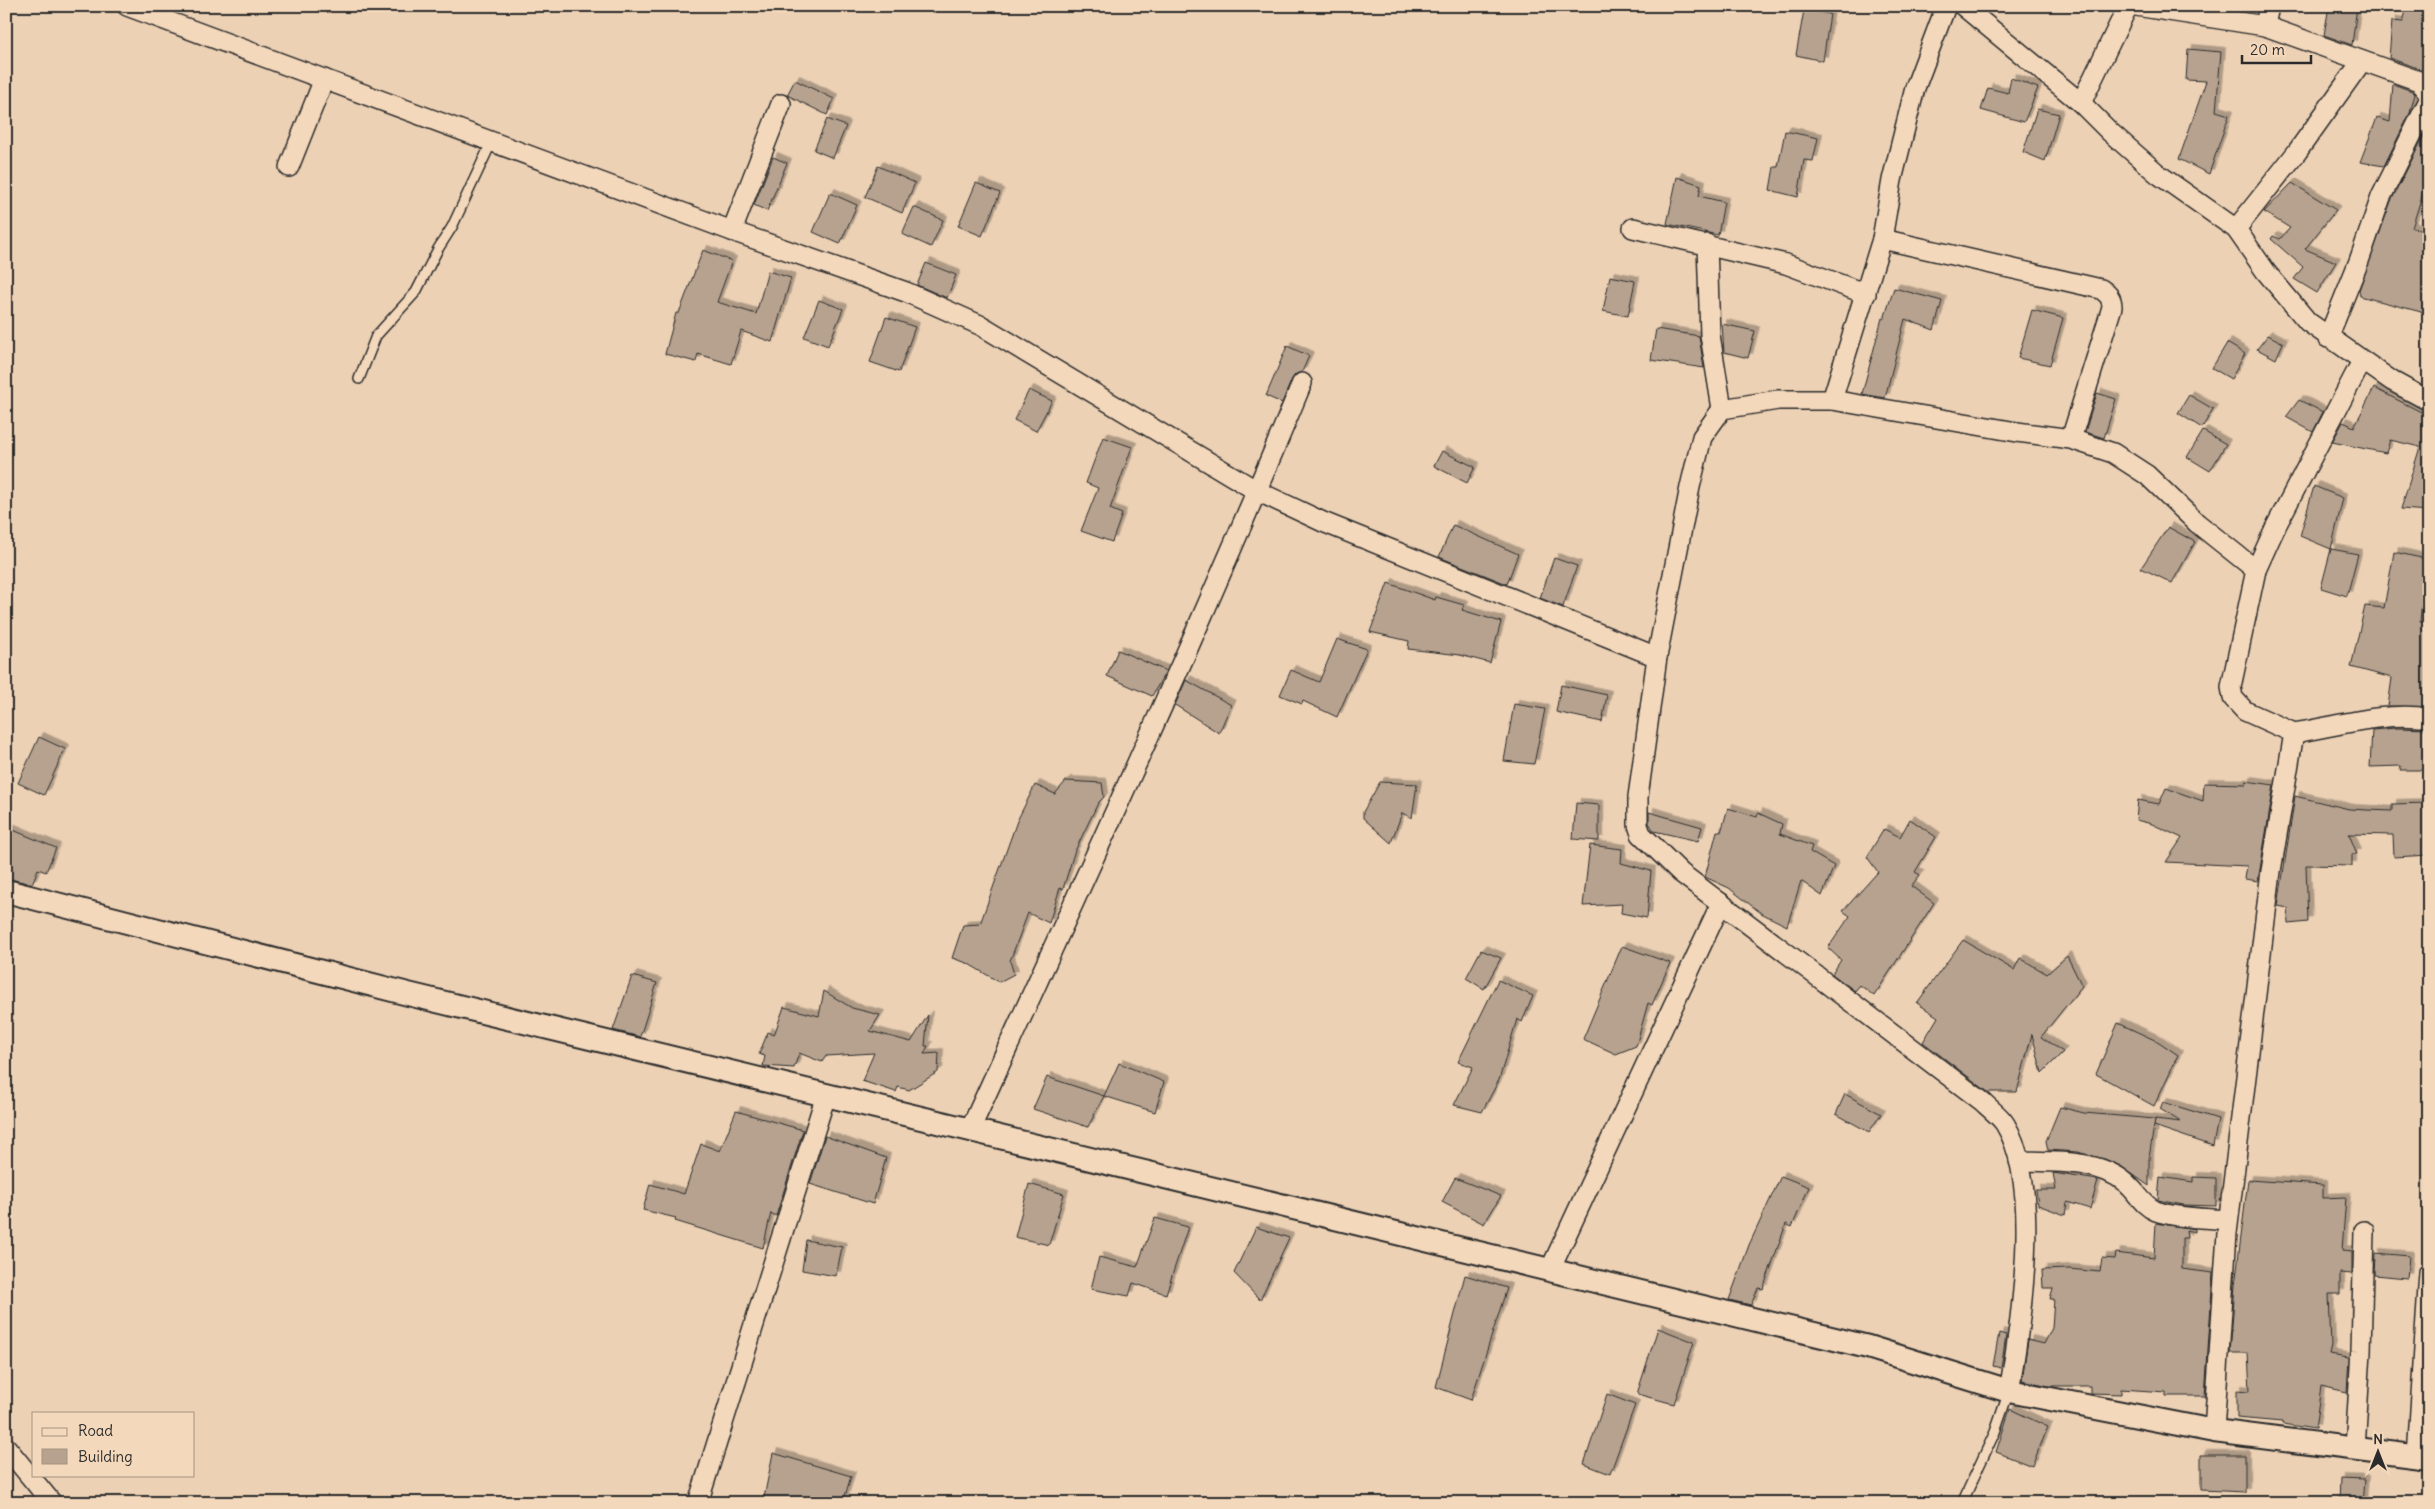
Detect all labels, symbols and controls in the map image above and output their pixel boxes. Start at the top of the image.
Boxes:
scale bar [2242,32,2311,64]
text: 20 m [2250,40,2285,59]
legend [32,1412,195,1476]
text: Road [78,1421,113,1440]
north arrow [2352,1426,2402,1476]
text: N [2373,1430,2383,1448]
text: Building [78,1447,133,1466]

